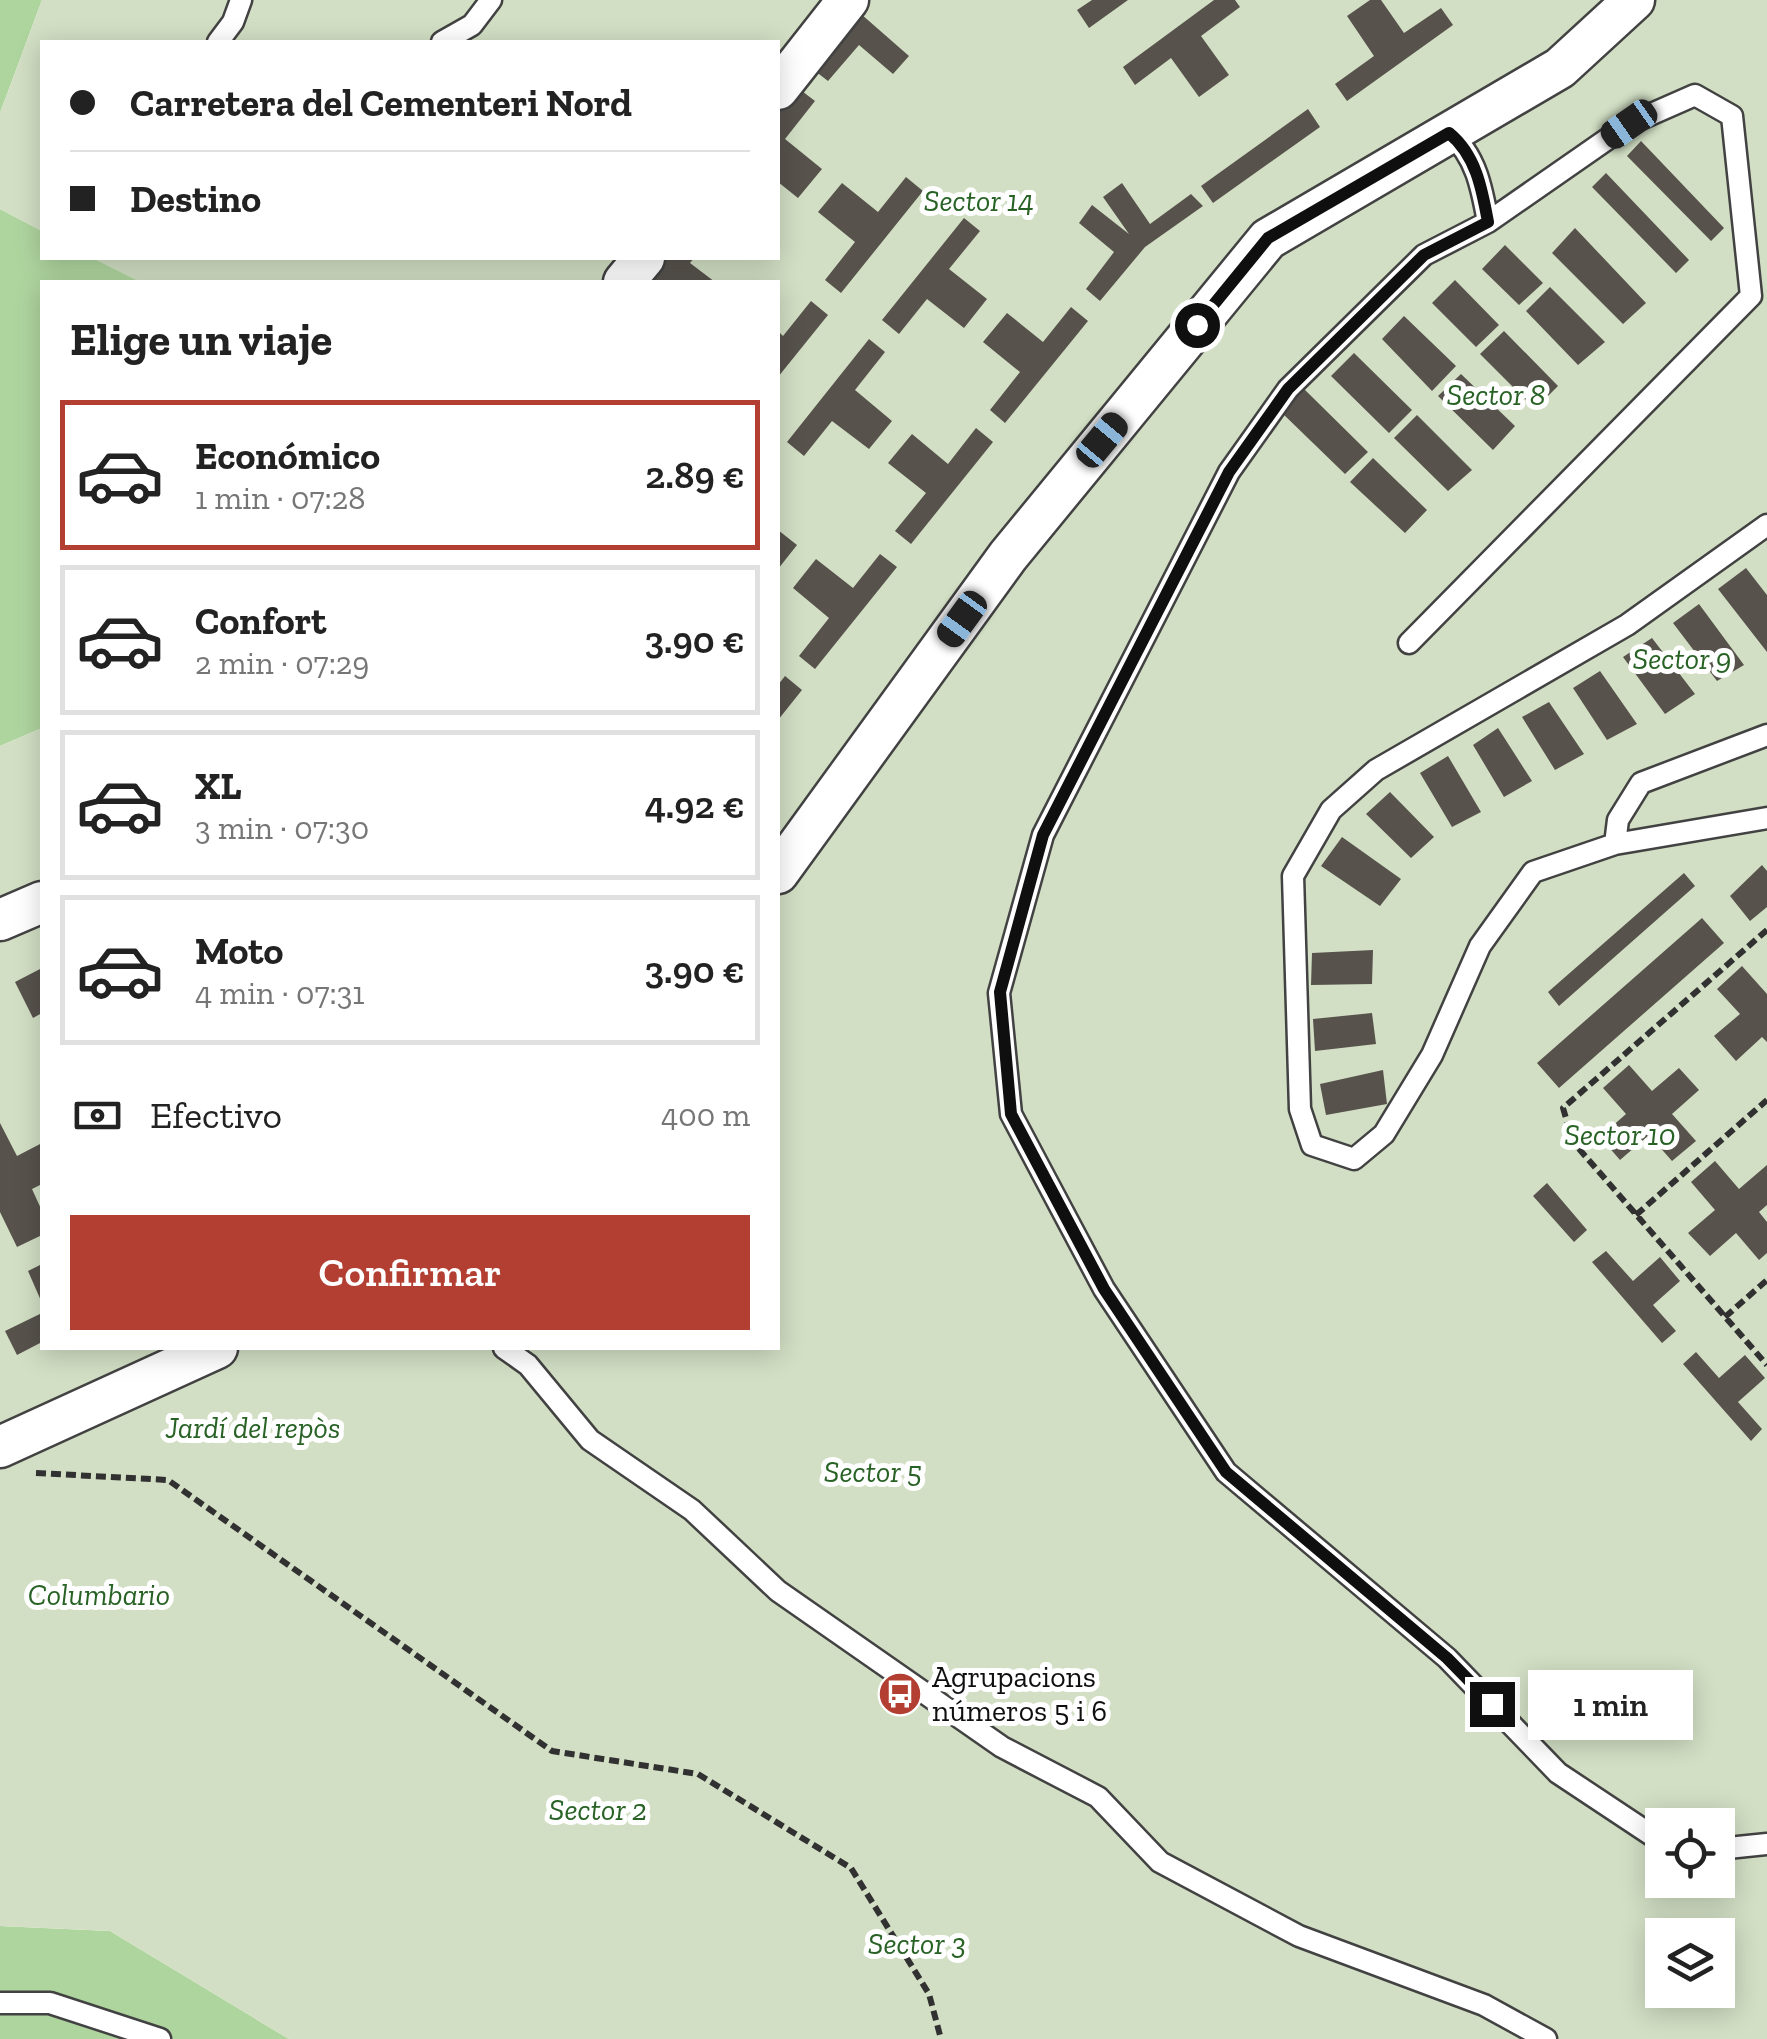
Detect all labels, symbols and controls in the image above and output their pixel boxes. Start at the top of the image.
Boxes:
text: Carretera del Cementeri Nord [130,80,632,126]
car [1596,95,1662,153]
text: Destino [130,176,261,222]
park label: Sector 14 [924,183,1034,219]
route start [1175,303,1220,348]
text: Elige un viaje [70,313,332,367]
park label: Sector 8 [1446,377,1546,413]
car [1071,407,1133,473]
icon: car [75,430,165,520]
text: Económico [195,433,380,479]
text: 2.89 € [645,452,745,498]
text: 1 min · 07:28 [195,479,365,517]
car [932,586,992,652]
icon: car [75,595,165,685]
text: Confort [195,598,326,644]
text: 3.90 € [644,617,745,663]
park label: Sector 9 [1632,641,1732,677]
text: 2 min · 07:29 [195,644,369,682]
icon: car [75,760,165,850]
text: XL [195,763,242,809]
text: 4.92 € [645,782,745,828]
text: 3 min · 07:30 [195,809,369,847]
icon: car [75,925,165,1015]
text: Moto [195,928,283,974]
text: 3.90 € [644,947,745,993]
text: 4 min · 07:31 [195,974,365,1012]
icon: cash [70,1088,125,1143]
text: Efectivo [150,1092,282,1138]
text: 400 m [661,1096,750,1134]
park label: Sector 10 [1564,1117,1676,1153]
button: Confirmar [70,1215,750,1330]
park label: Jardí del repòs [164,1410,341,1446]
park label: Sector 5 [824,1454,922,1490]
park label: Columbario [28,1577,170,1613]
place label: Agrupacions números 5 i 6 [932,1659,1107,1729]
callout: 1 min [1527,1669,1692,1739]
bus stop icon: Agrupacions números 5 i 6 [877,1671,923,1717]
route end [1470,1682,1515,1727]
text: 1 min [1573,1686,1648,1724]
park label: Sector 2 [549,1792,647,1828]
map controls [1645,1808,1735,2008]
button: locate [1645,1808,1735,1898]
button: layers [1645,1918,1735,2008]
park label: Sector 3 [868,1926,966,1962]

